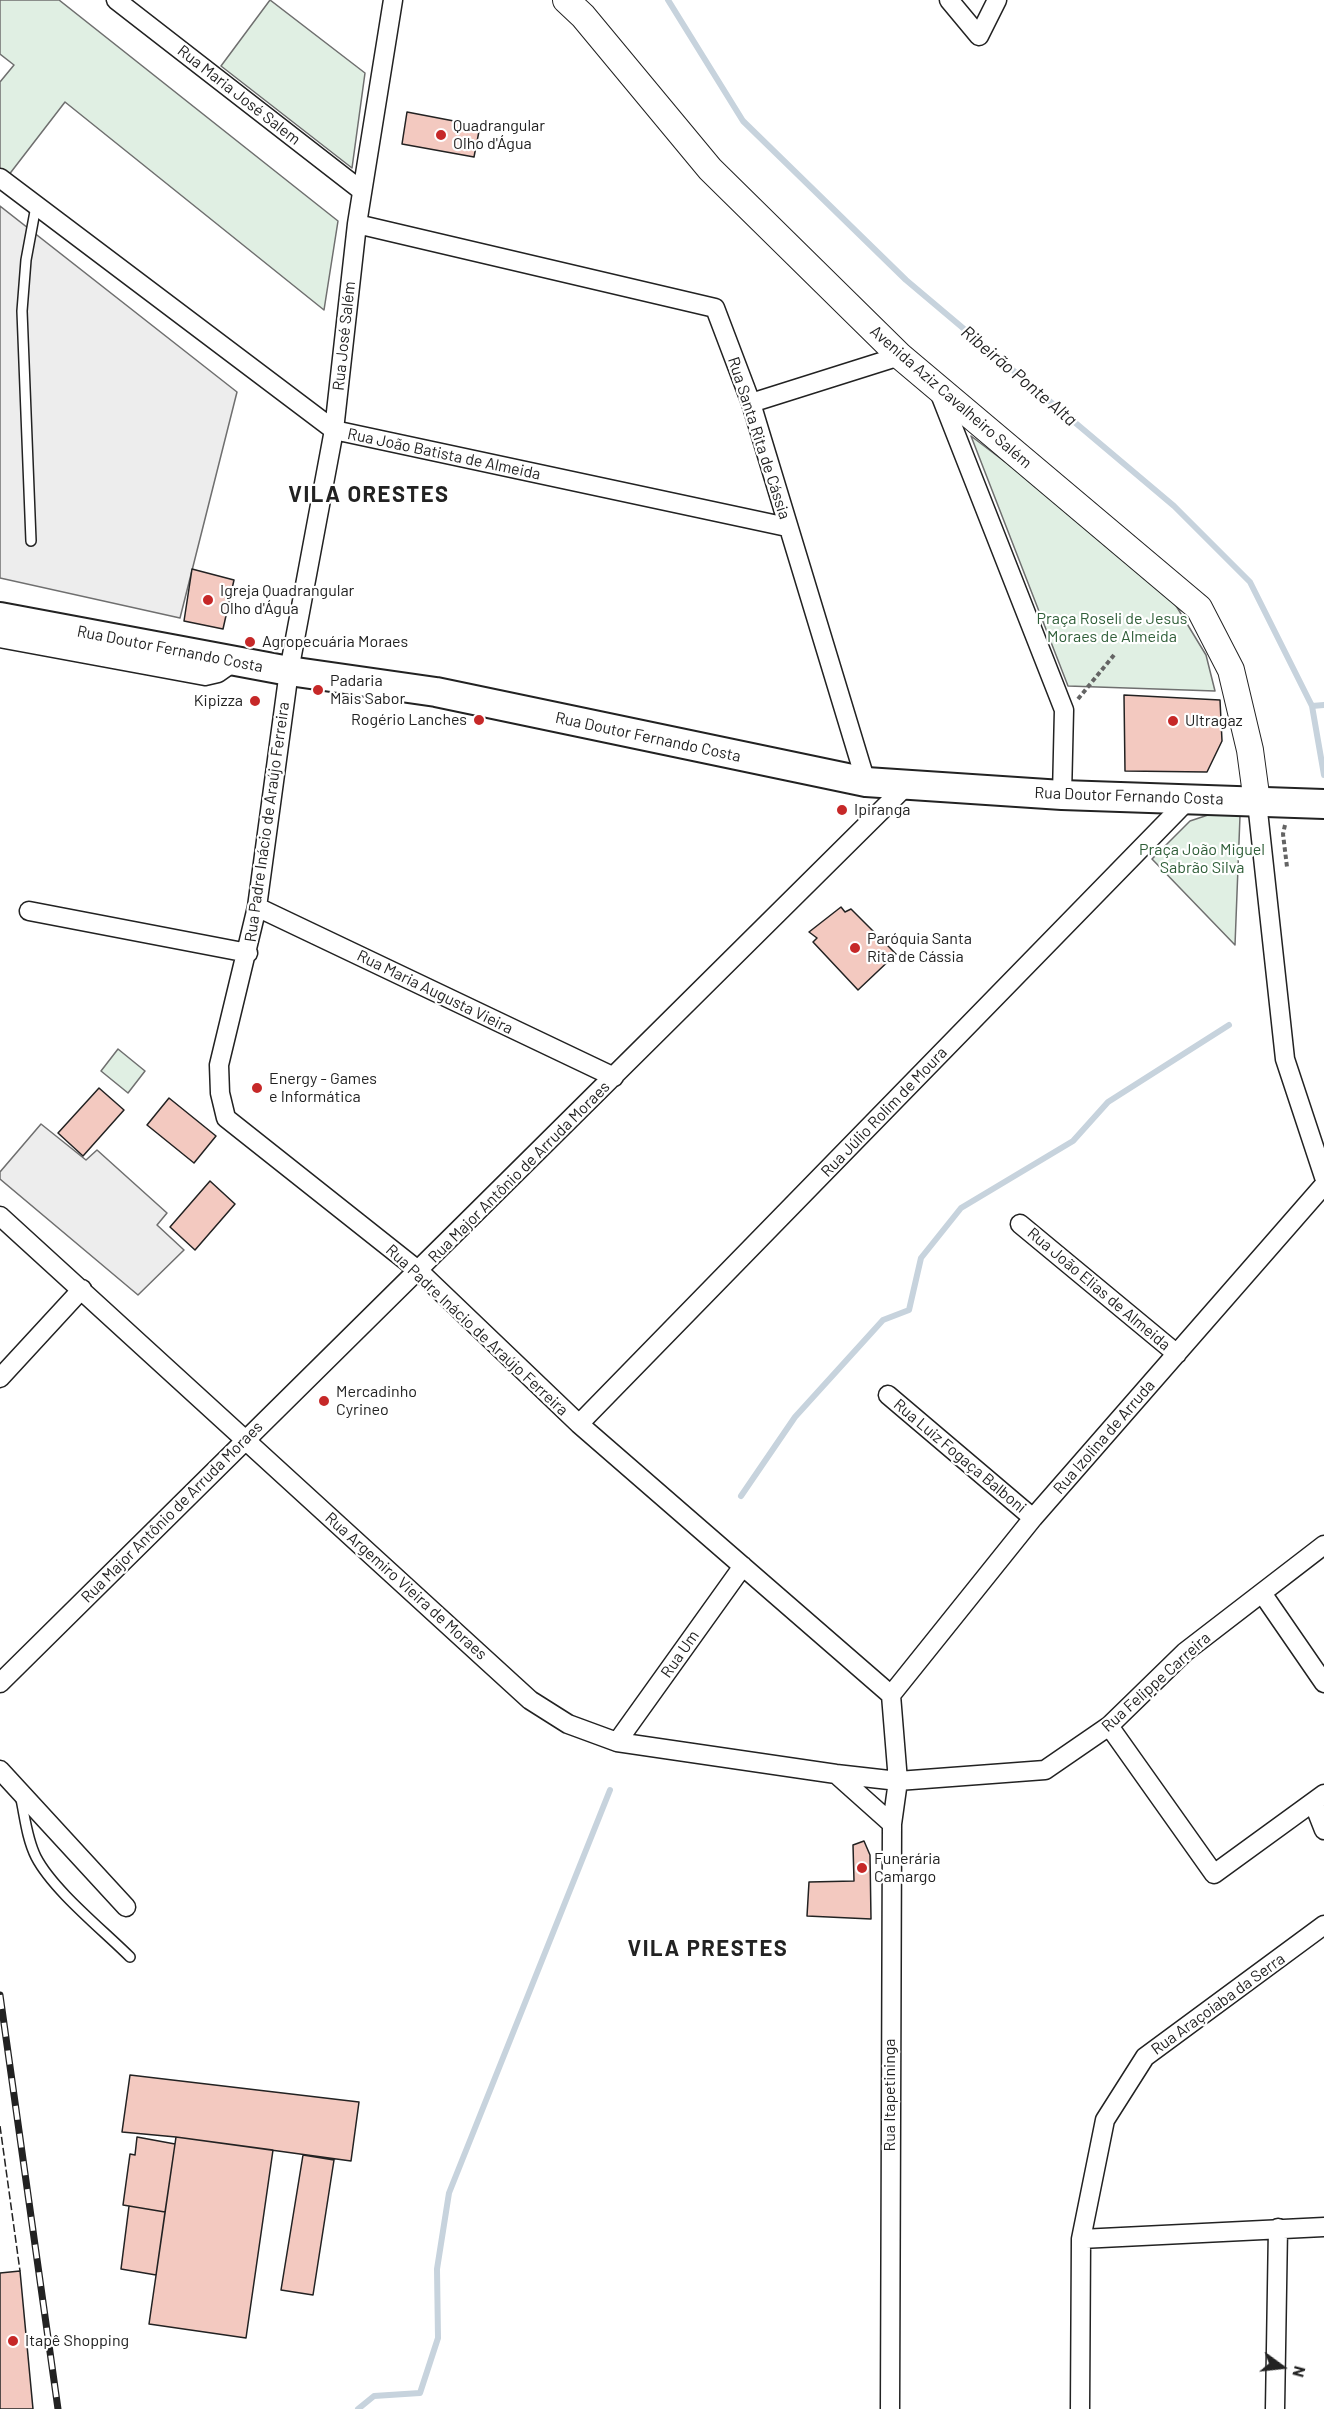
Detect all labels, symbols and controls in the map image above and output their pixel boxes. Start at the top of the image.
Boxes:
street label: Rua Maria José Salem [174,41,304,149]
place label: Quadrangular Olho d'Água [453,116,545,154]
marker: Quadrangular Olho d'Água [434,128,448,142]
street label: Rua José Salém [329,280,359,392]
water label: Ribeirão Ponte Alta [957,321,1081,431]
street label: Avenida Aziz Cavalheiro Salém [866,322,1036,472]
street label: Rua Santa Rita de Cássia [724,354,794,522]
street label: Rua João Batista de Almeida [346,424,542,484]
district label: VILA ORESTES [288,482,450,508]
place label: Igreja Quadrangular Olho d'Água [220,581,354,619]
marker: Igreja Quadrangular Olho d'Água [201,593,215,607]
park label: Praça Roseli de Jesus Moraes de Almeida [1037,609,1187,647]
street label: Rua Doutor Fernando Costa [75,622,265,676]
place label: Agropecuária Moraes [262,632,408,652]
marker: Agropecuária Moraes [243,635,257,649]
place label: Padaria Mais Sabor [330,671,405,709]
marker: Padaria Mais Sabor [311,683,325,697]
place label: Kipizza [194,691,243,711]
marker: Kipizza [248,694,262,708]
street label: Rua Padre Inácio de Araújo Ferreira [241,701,293,943]
street label: Rua Doutor Fernando Costa [554,708,742,766]
place label: Rogério Lanches [351,710,467,730]
place label: Ultragaz [1185,711,1243,731]
marker: Rogério Lanches [472,713,486,727]
marker: Ultragaz [1166,714,1180,728]
street label: Rua Doutor Fernando Costa [1034,783,1224,809]
place label: Ipiranga [854,800,910,820]
marker: Ipiranga [835,803,849,817]
park label: Praça João Miguel Sabrão Silva [1139,840,1265,878]
place label: Paróquia Santa Rita de Cássia [867,929,972,967]
marker: Paróquia Santa Rita de Cássia [848,941,862,955]
street label: Rua Maria Augusta Vieira [354,946,516,1038]
street label: Rua Júlio Rolim de Moura [817,1043,951,1181]
place label: Energy - Games e Informática [269,1069,377,1107]
street label: Rua Major Antônio de Arruda Moraes [424,1077,614,1267]
marker: Energy - Games e Informática [250,1081,264,1095]
street label: Rua João Elias de Almeida [1024,1224,1174,1354]
street label: Rua Padre Inácio de Araújo Ferreira [382,1240,572,1420]
street label: Rua Izolina de Arruda [1049,1376,1159,1498]
place label: Mercadinho Cyrineo [336,1382,417,1420]
marker: Mercadinho Cyrineo [317,1394,331,1408]
street label: Rua Luiz Fogaça Balboni [890,1395,1030,1517]
street label: Rua Major Antônio de Arruda Moraes [77,1417,267,1607]
street label: Rua Argemiro Vieira de Moraes [321,1508,491,1664]
street label: Rua Um [657,1627,703,1681]
street label: Rua Felippe Carreira [1098,1628,1214,1736]
place label: Funerária Camargo [874,1849,940,1887]
marker: Funerária Camargo [855,1861,869,1875]
district label: VILA PRESTES [628,1936,788,1962]
street label: Rua Araçoiaba da Serra [1147,1949,1289,2059]
street label: Rua Itapetininga [880,2039,900,2151]
place label: Itapê Shopping [25,2331,129,2351]
marker: Itapê Shopping [6,2334,20,2348]
north arrow [1252,2337,1312,2397]
text: N [1289,2364,1310,2379]

